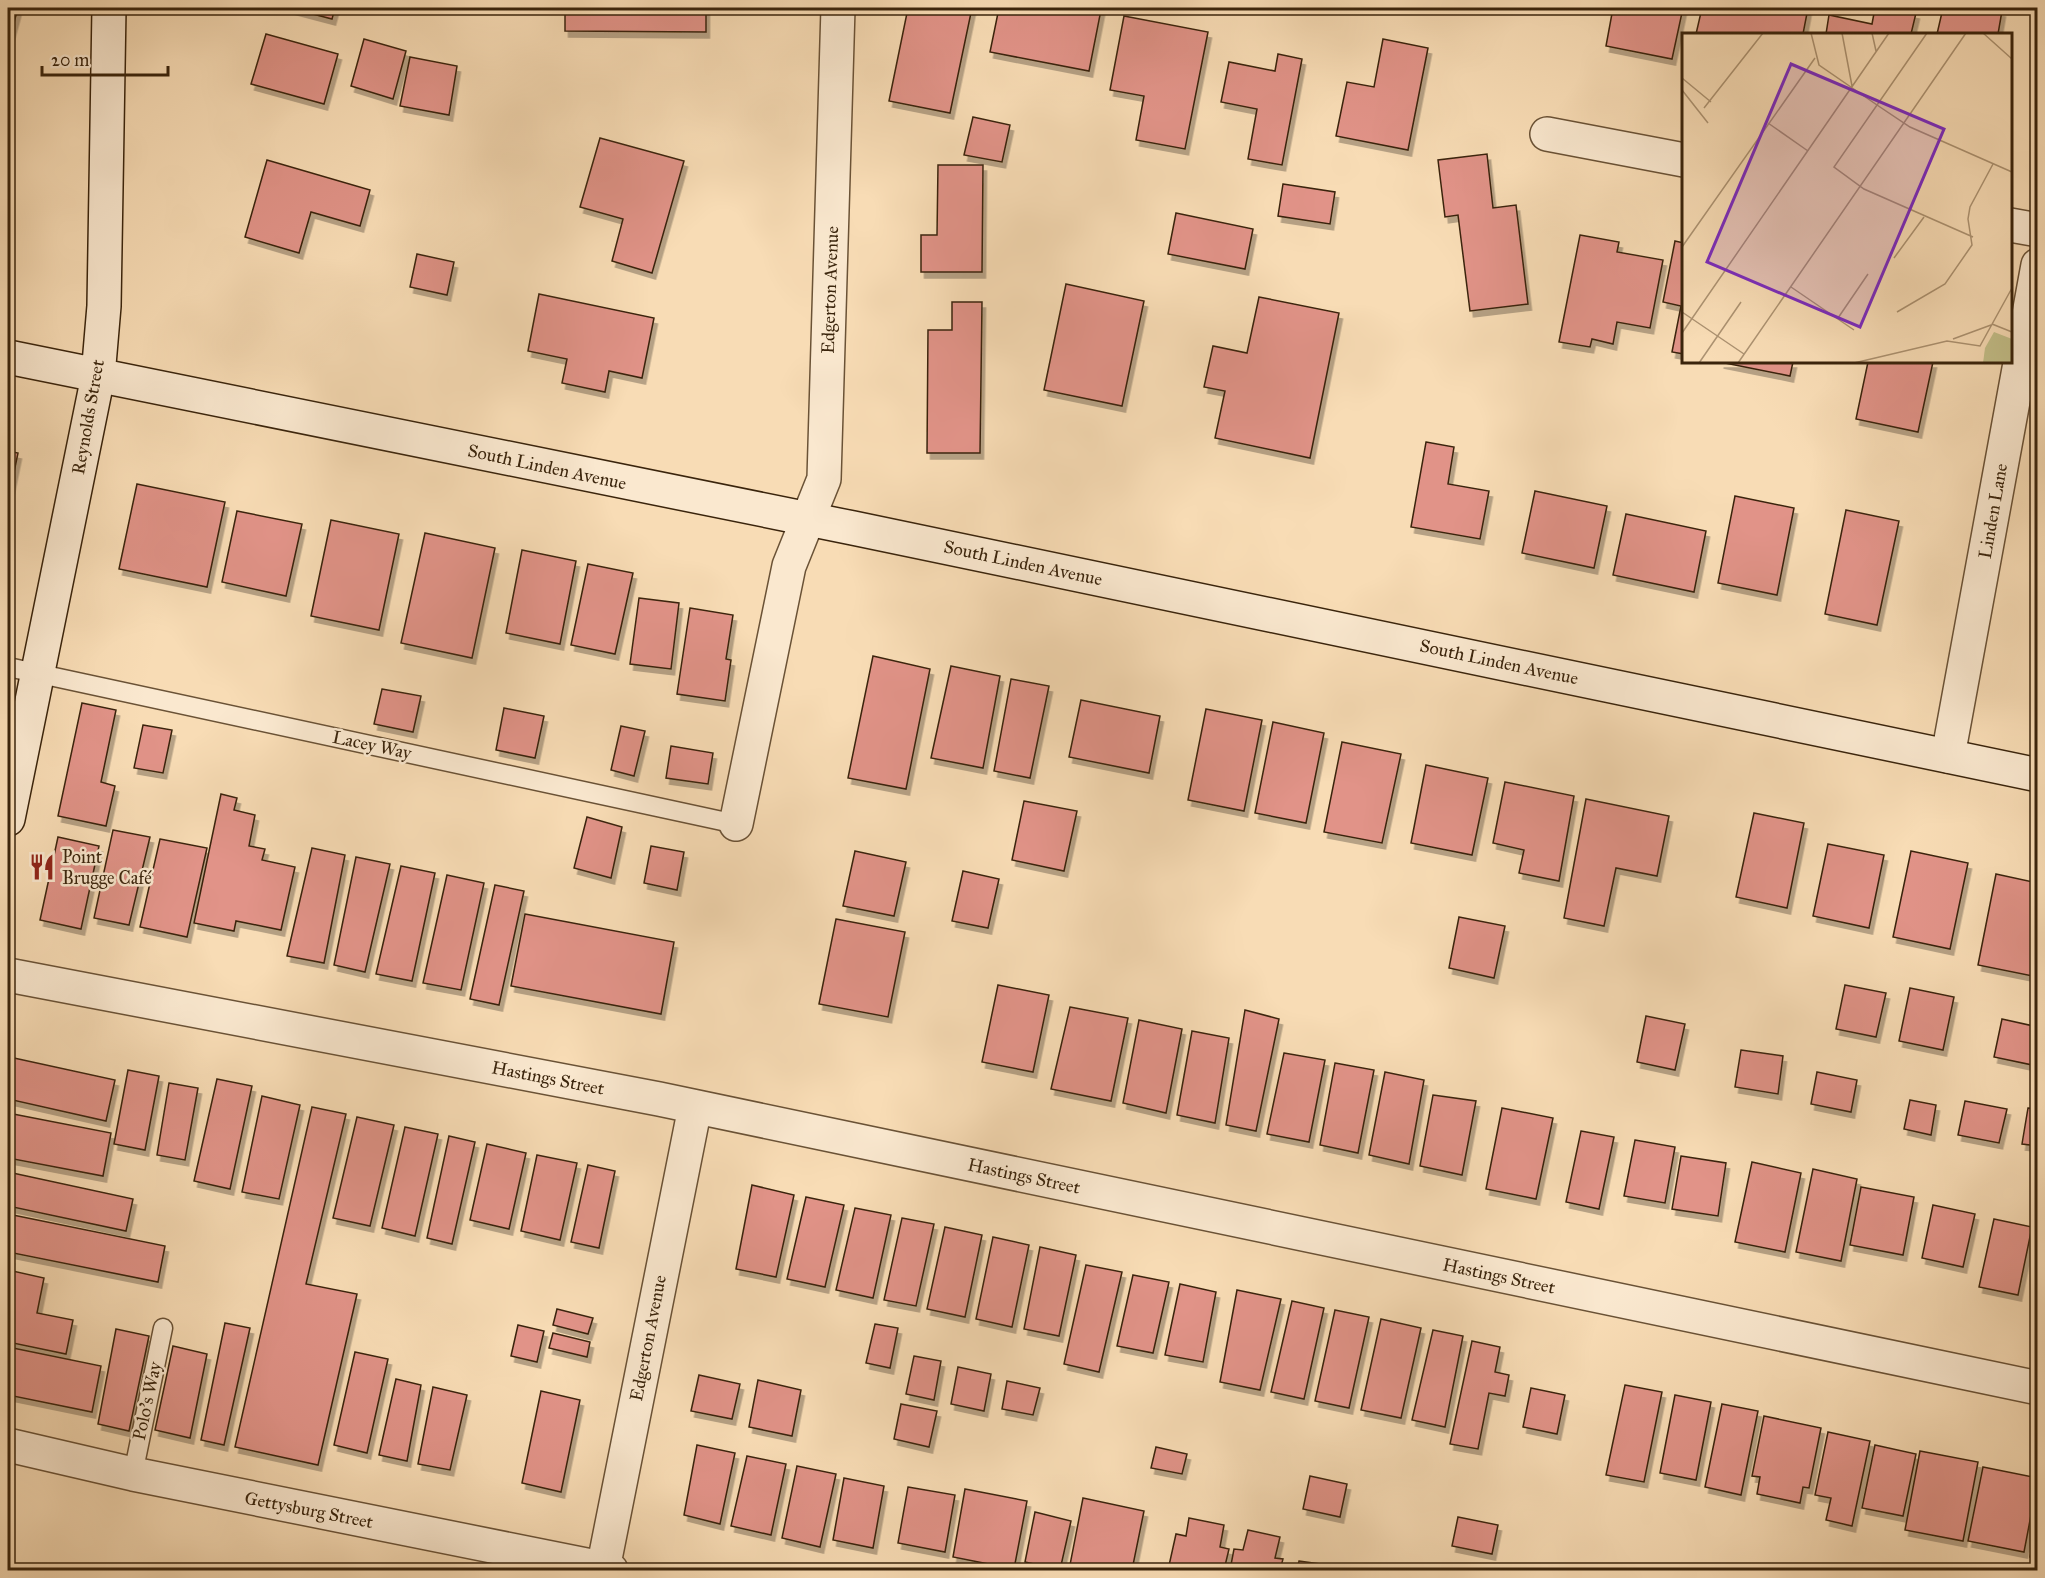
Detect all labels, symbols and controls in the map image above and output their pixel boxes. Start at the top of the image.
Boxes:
inset map [1682,33,2012,363]
scale bar [42,39,168,77]
text: 20 m [51,49,89,71]
street label: Edgerton Avenue [817,226,844,354]
street label: Reynolds Street [67,357,109,476]
street label: South Linden Avenue [466,439,628,495]
street label: Linden Lane [1974,462,2012,560]
street label: South Linden Avenue [942,535,1104,591]
street label: South Linden Avenue [1418,634,1580,690]
street label: Lacey Way [330,726,414,764]
place label: Point Brugge Café [62,846,152,890]
restaurant icon: Point Brugge Café [27,852,57,882]
street label: Hastings Street [490,1056,607,1101]
street label: Hastings Street [966,1153,1083,1200]
street label: Hastings Street [1441,1253,1558,1300]
street label: Edgerton Avenue [625,1273,672,1403]
street label: Polo’s Way [128,1359,166,1442]
street label: Gettysburg Street [243,1487,376,1534]

